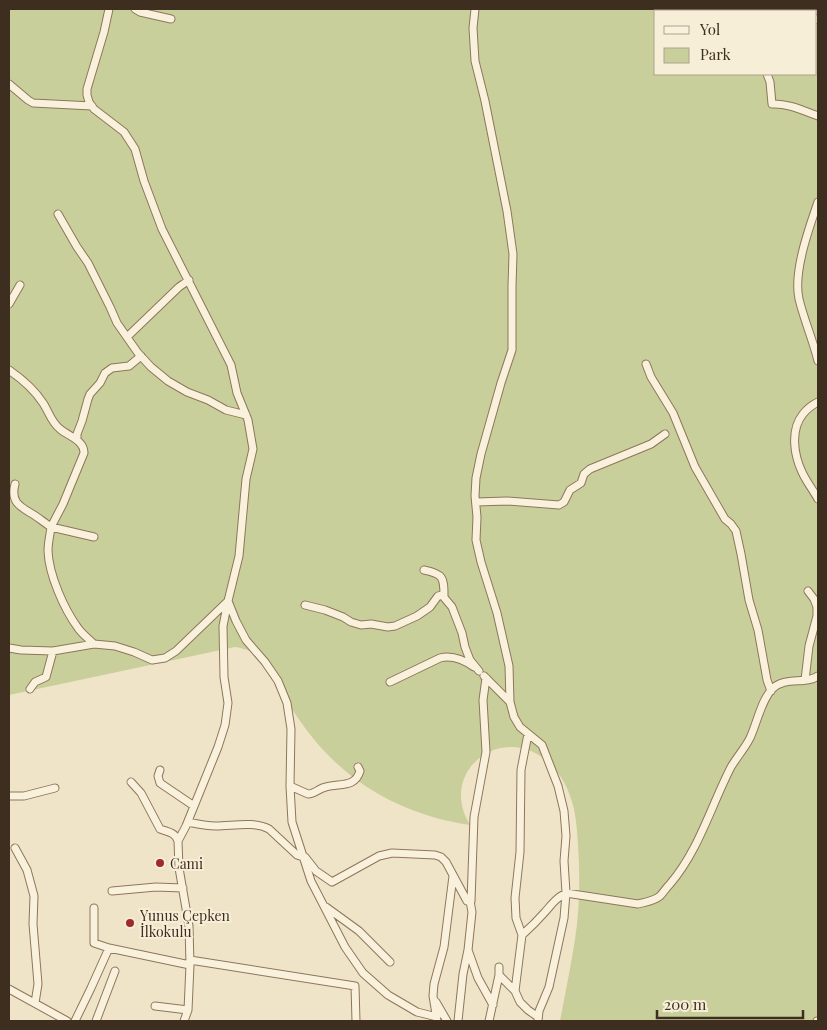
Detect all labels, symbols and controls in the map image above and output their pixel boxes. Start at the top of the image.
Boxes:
legend [654,10,817,75]
text: Yol [699,19,720,39]
text: Park [700,44,732,64]
place label: Cami [170,854,203,873]
marker: Cami [154,857,166,869]
place label: Yunus Çepken İlkokulu [139,906,231,941]
marker: Yunus Çepken İlkokulu [124,917,136,929]
scale bar [657,988,803,1020]
text: 200 m [664,994,707,1014]

